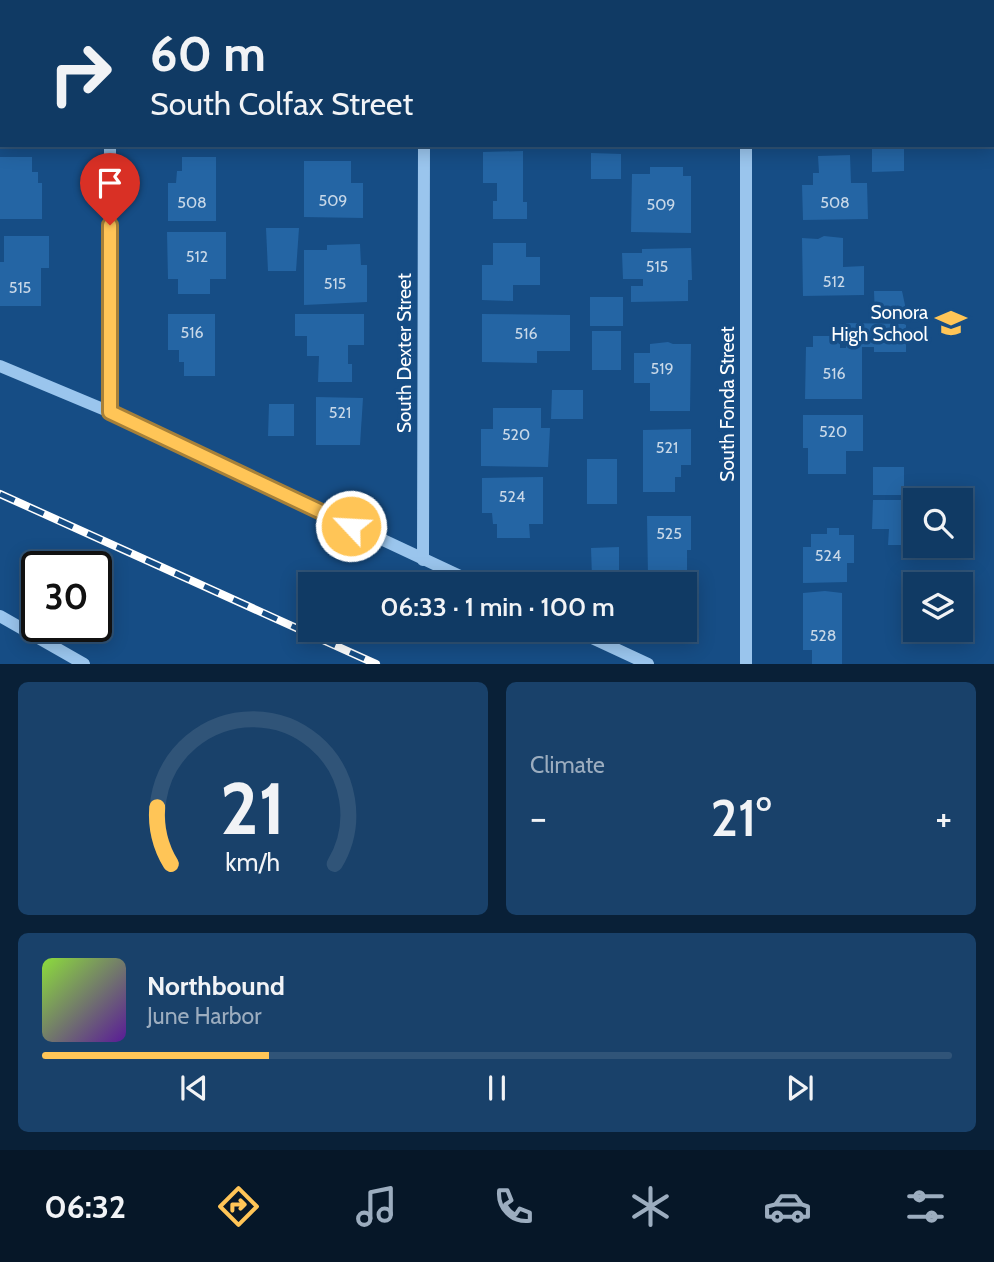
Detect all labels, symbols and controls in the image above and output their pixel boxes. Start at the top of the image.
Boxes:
text: 60 m [150,24,266,83]
icon: right [35,28,126,119]
text: South Colfax Street [150,84,413,123]
pin [80,153,140,225]
icon: arrive [91,164,129,202]
house number: 509 [319,191,347,210]
house number: 508 [177,193,207,212]
house number: 508 [820,193,850,212]
house number: 509 [647,195,675,214]
house number: 512 [186,247,208,266]
house number: 515 [646,257,668,276]
street label: South Dexter Street [393,272,416,433]
house number: 512 [823,272,845,291]
house number: 515 [324,274,346,293]
house number: 515 [9,278,31,297]
place label: Sonora High School [831,301,929,346]
school or university icon: Sonora High School [934,306,968,340]
house number: 516 [181,323,203,342]
house number: 516 [515,324,537,343]
street label: South Fonda Street [716,326,739,482]
house number: 519 [651,359,673,378]
house number: 516 [823,364,845,383]
house number: 521 [329,403,351,422]
house number: 520 [819,422,847,441]
house number: 520 [502,425,530,444]
house number: 521 [656,438,678,457]
house number: 524 [499,487,525,506]
map controls [903,488,973,642]
button: search [903,488,973,558]
position arrow [314,489,388,563]
house number: 525 [656,524,682,543]
house number: 524 [815,546,841,565]
speed limit sign: 30 [21,551,112,642]
button: layers [903,572,973,642]
text: 06:33 · 1 min · 100 m [380,591,615,623]
house number: 528 [810,626,836,645]
text: Climate [530,751,605,779]
text: 21 [220,765,286,853]
text: 21° [711,786,771,849]
text: − [530,794,547,841]
text: + [935,794,952,841]
text: km/h [226,847,280,877]
text: Northbound [147,970,285,1002]
text: June Harbor [147,1002,261,1030]
icon: previous [175,1069,213,1107]
icon: pause [478,1069,516,1107]
icon: next [781,1069,819,1107]
icon: directions [214,1182,263,1231]
icon: music [352,1182,401,1231]
icon: phone [489,1182,538,1231]
icon: climate [626,1182,675,1231]
icon: car [763,1182,812,1231]
icon: filters [901,1182,950,1231]
text: 06:32 [44,1187,126,1226]

